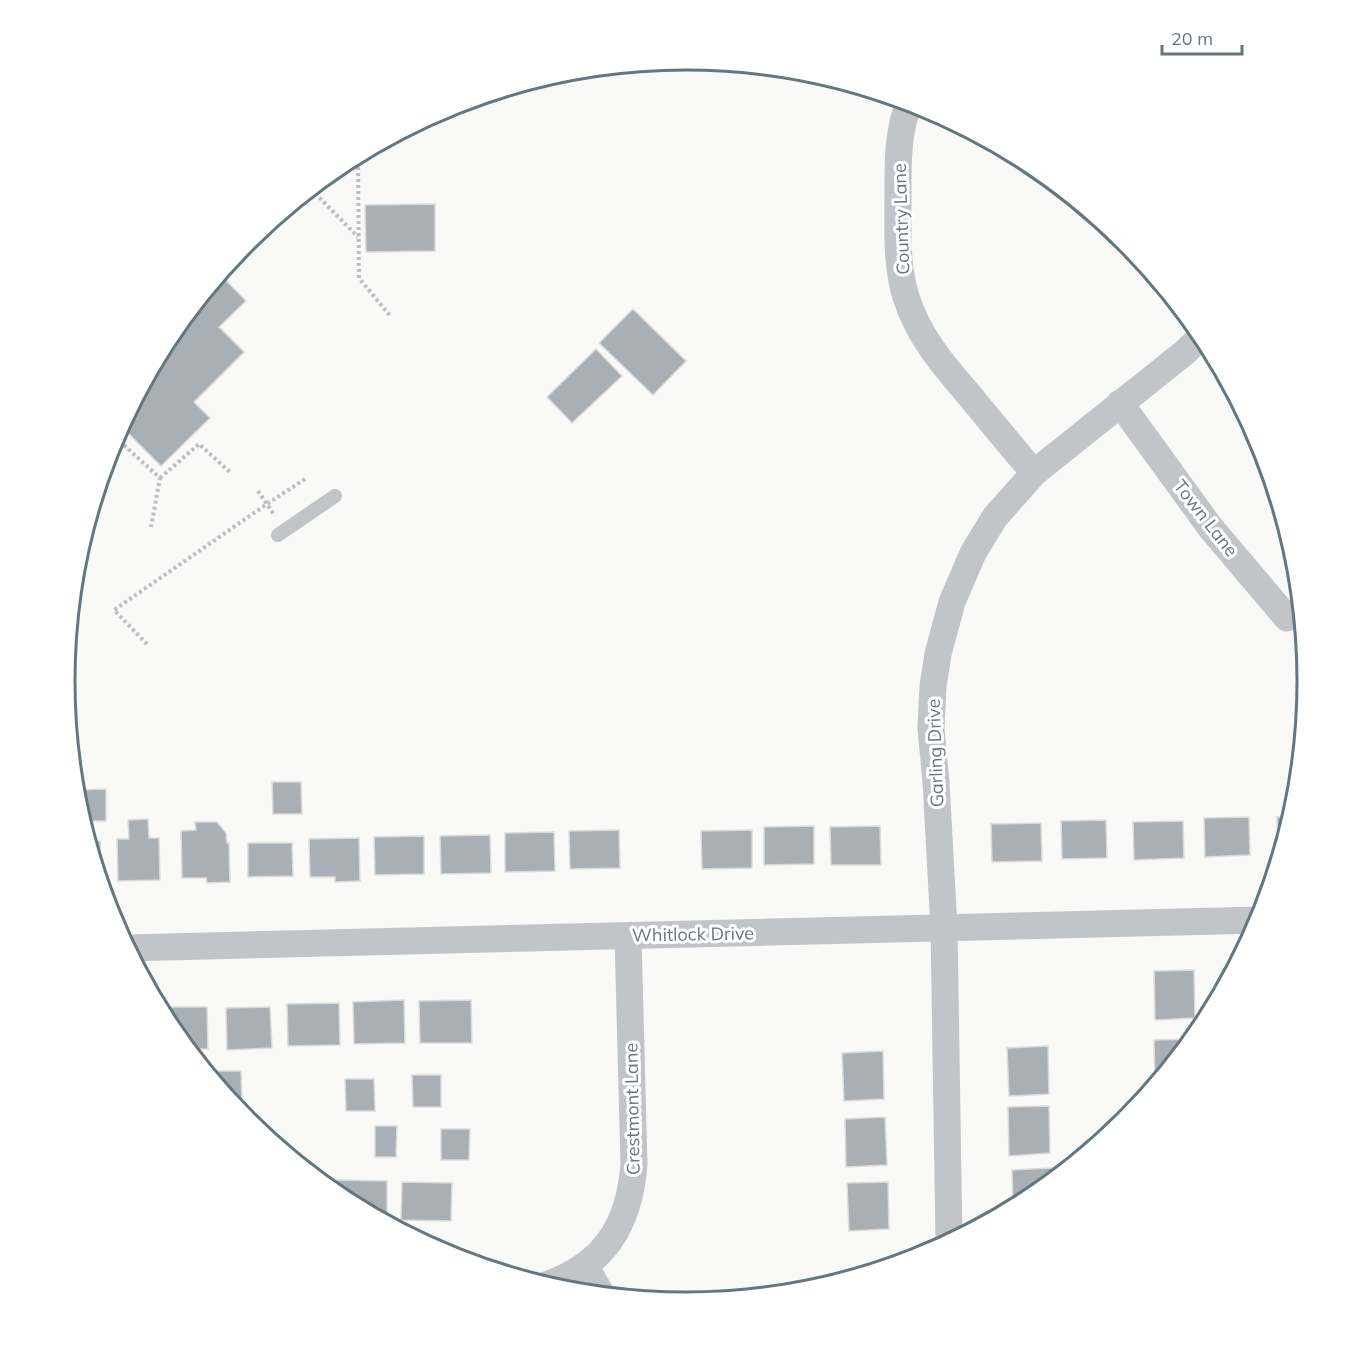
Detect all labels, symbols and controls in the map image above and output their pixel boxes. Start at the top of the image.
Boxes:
scale bar [1162,18,1242,56]
text: 20 m [1171,27,1213,50]
street label: Country Lane [888,163,914,275]
street label: Town Lane [1169,475,1243,561]
street label: Garling Drive [922,698,948,808]
street label: Whitlock Drive [632,921,754,947]
street label: Crestmont Lane [619,1043,645,1175]

